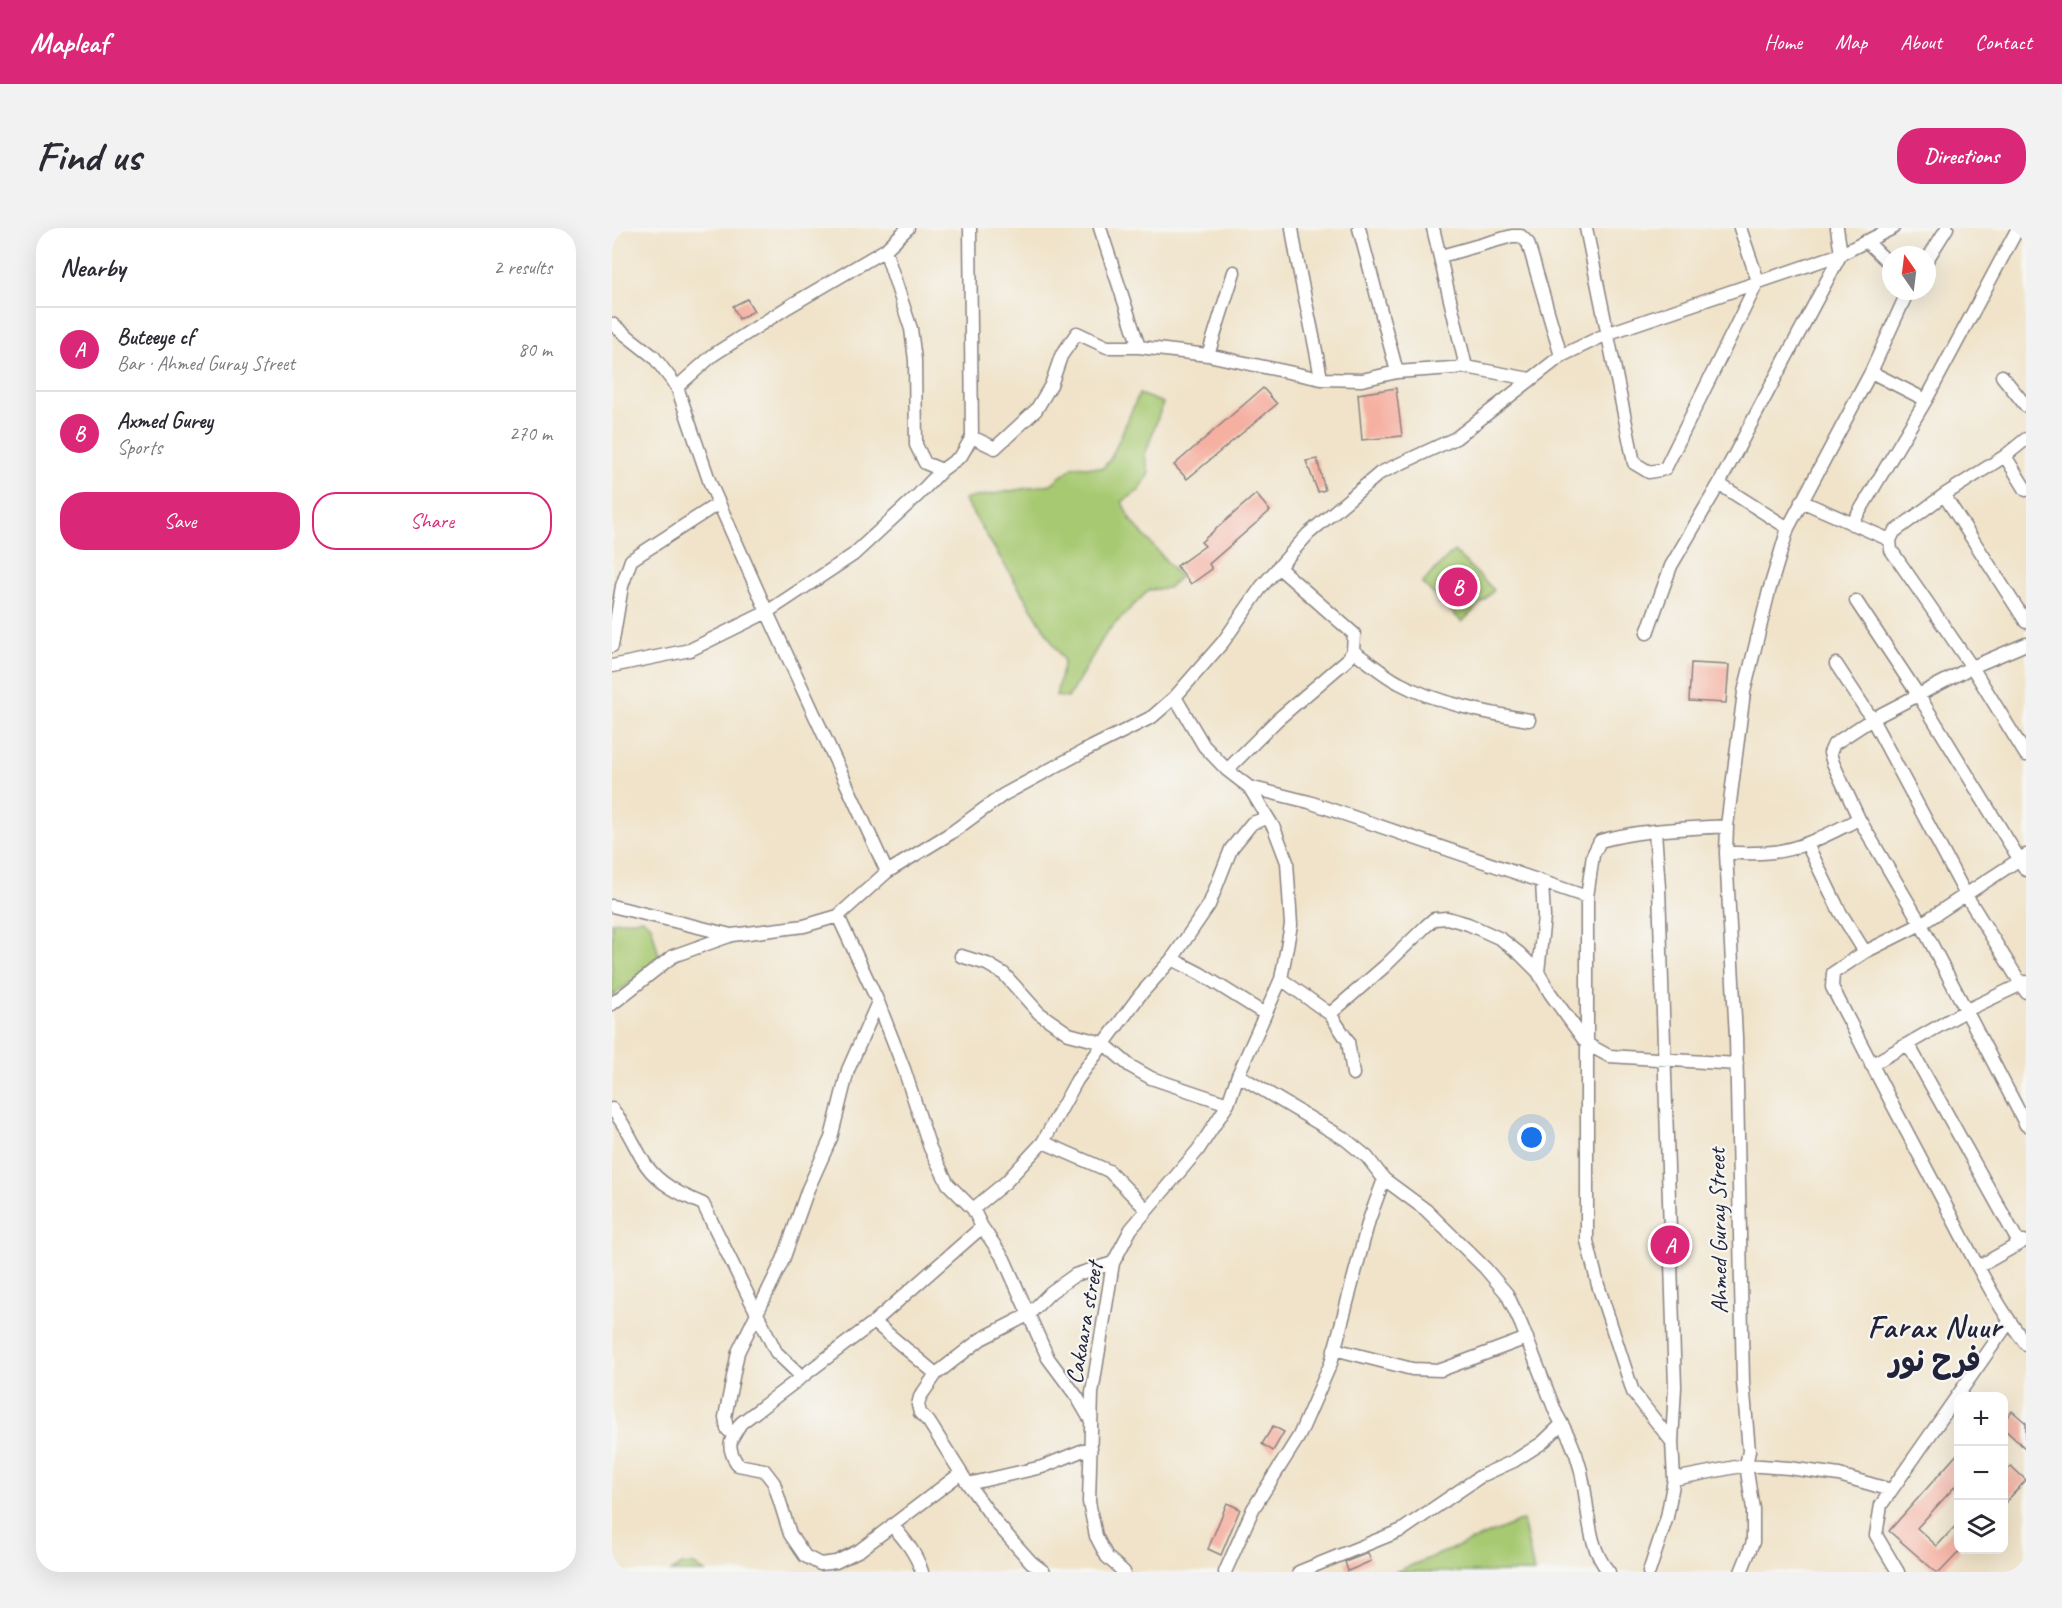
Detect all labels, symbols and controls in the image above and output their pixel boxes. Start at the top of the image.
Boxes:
text: Mapleaf [30,25,108,60]
text: Home [1764,29,1802,55]
text: Map [1835,29,1867,55]
text: About [1900,29,1942,55]
text: Contact [1975,29,2032,55]
button: Directions [1897,128,2026,184]
text: Find us [36,130,141,183]
north arrow [1882,246,1936,300]
text: Nearby [60,251,125,284]
text: 2 results [493,255,552,280]
text: Buteeye cf [117,323,194,351]
text: A [74,337,85,362]
text: 80 m [518,337,552,362]
text: Bar · Ahmed Guray Street [117,351,295,376]
text: Axmed Gurey [117,407,213,435]
text: B [74,421,85,446]
text: 270 m [509,421,552,446]
text: Sports [117,435,162,460]
button: Save [60,492,300,550]
button: Share [312,492,552,550]
pin: B [1438,564,1478,610]
your location [1517,1123,1546,1152]
street label: Ahmed Guray Street [1702,1146,1734,1314]
pin: A [1650,1222,1690,1268]
street label: Cakaara street [1059,1257,1110,1386]
district label: Farax Nuur فرح نور [1868,1308,2004,1380]
map controls [1954,1392,2008,1554]
button: + [1954,1392,2008,1446]
button: − [1954,1446,2008,1500]
button: layers [1954,1500,2008,1554]

